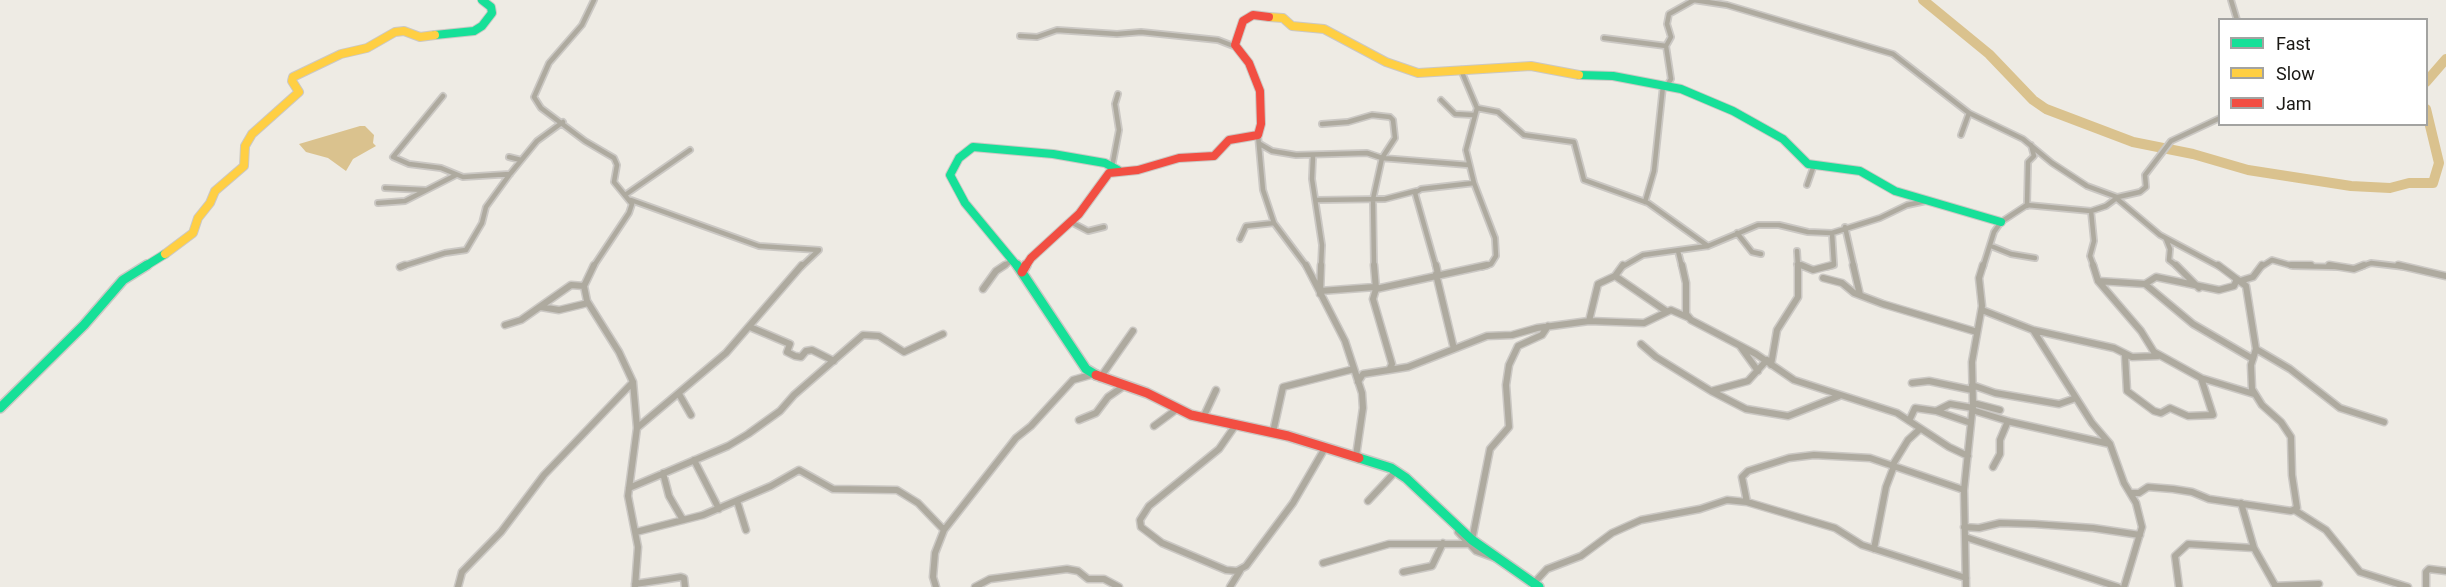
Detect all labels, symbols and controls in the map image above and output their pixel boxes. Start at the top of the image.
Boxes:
legend [2218,18,2428,126]
text: Fast [2276,33,2311,54]
text: Slow [2276,63,2315,84]
text: Jam [2276,93,2312,114]

